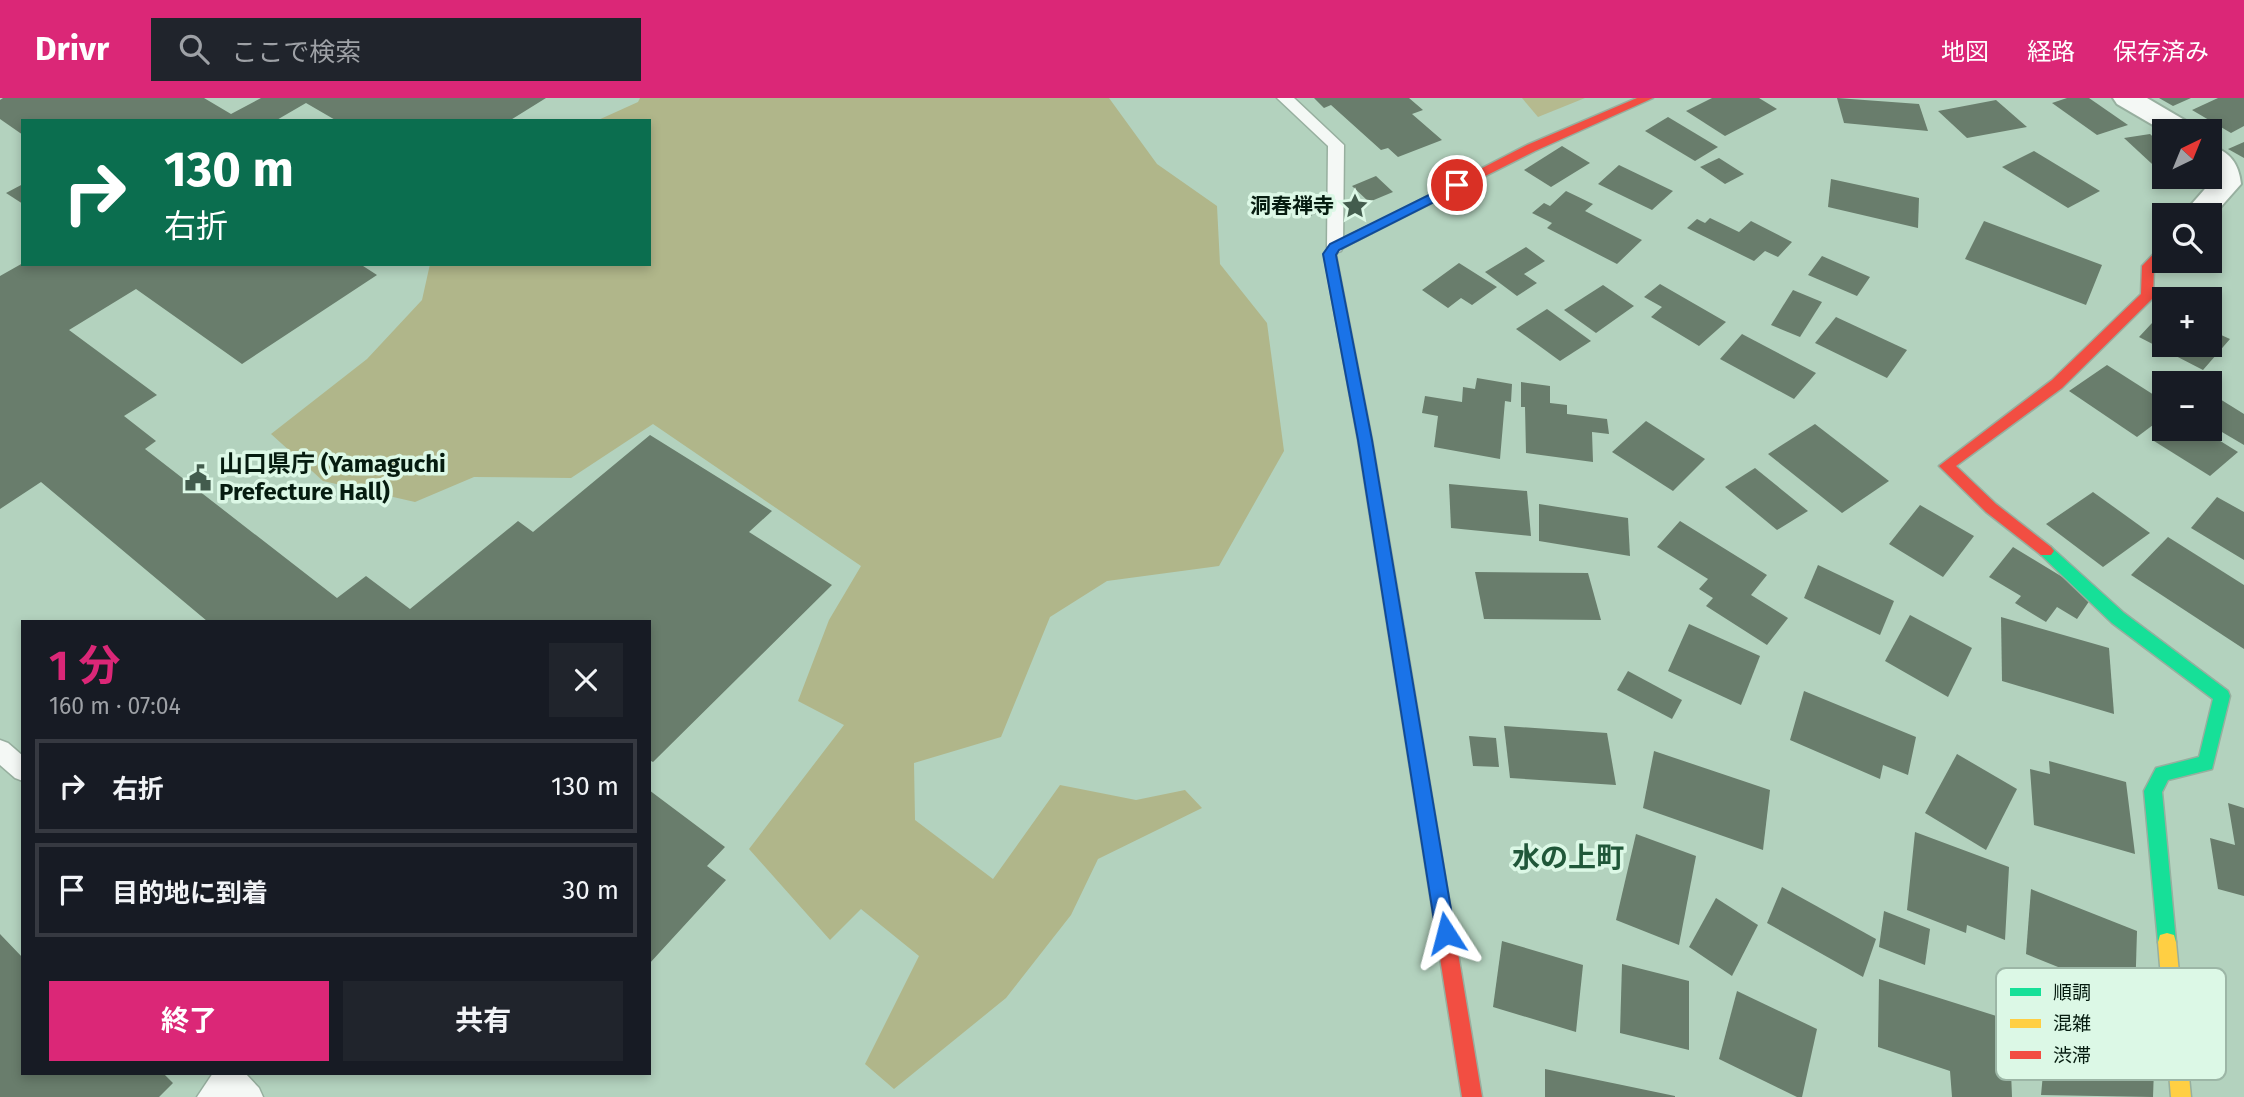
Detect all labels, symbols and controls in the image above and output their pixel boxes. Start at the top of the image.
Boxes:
search box [151,18,641,81]
text: Drivr [35,29,109,69]
icon: search [175,30,213,68]
text: ここで検索 [231,37,361,68]
text: 地図 [1941,38,1989,66]
text: 経路 [2027,38,2075,66]
text: 保存済み [2113,38,2209,66]
north arrow [2152,119,2222,189]
map controls [2152,119,2222,441]
text: 130 m [164,140,294,199]
icon: right [49,147,140,238]
pin [1427,155,1487,215]
icon: arrive [1438,166,1476,204]
place icon: 洞春禅寺 [1340,191,1370,221]
place label: 洞春禅寺 [1250,193,1334,219]
button: search [2152,203,2222,273]
text: 右折 [164,207,228,245]
button: + [2152,287,2222,357]
button: − [2152,371,2222,441]
place label: 山口県庁 (Yamaguchi Prefecture Hall) [219,450,446,506]
public building icon: 山口県庁 (Yamaguchi Prefecture Hall) [183,463,213,493]
text: 1 分 [49,641,120,691]
button: close [549,643,623,717]
text: 160 m · 07:04 [49,692,181,720]
icon: right [53,767,91,805]
text: 130 m [551,771,619,802]
text: 右折 [112,774,164,805]
district label: 水の上町 [1512,841,1624,874]
icon: arrive [53,871,91,909]
text: 30 m [562,875,619,906]
text: 目的地に到着 [112,878,268,909]
position arrow [1409,896,1483,970]
legend [1996,968,2226,1080]
button: 終了 [49,981,329,1061]
button: 共有 [343,981,623,1061]
text: 順調 [2053,981,2091,1004]
text: 混雑 [2053,1012,2091,1035]
text: 渋滞 [2053,1044,2091,1067]

